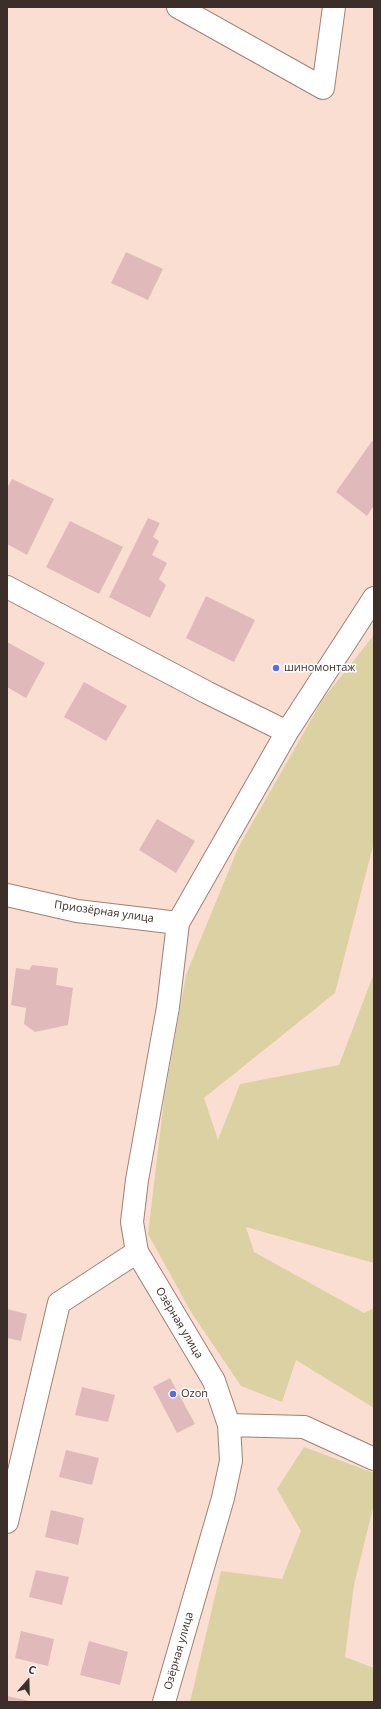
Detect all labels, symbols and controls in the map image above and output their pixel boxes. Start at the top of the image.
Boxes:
place label: шиномонтаж [284,661,355,675]
marker: шиномонтаж [271,663,281,673]
street label: Приозёрная улица [53,898,155,926]
street label: Озёрная улица [153,1285,205,1361]
place label: Ozon [181,1387,208,1401]
marker: Ozon [168,1389,178,1399]
street label: Озёрная улица [162,1610,196,1692]
north arrow [8,1661,48,1701]
text: С [26,1661,38,1677]

